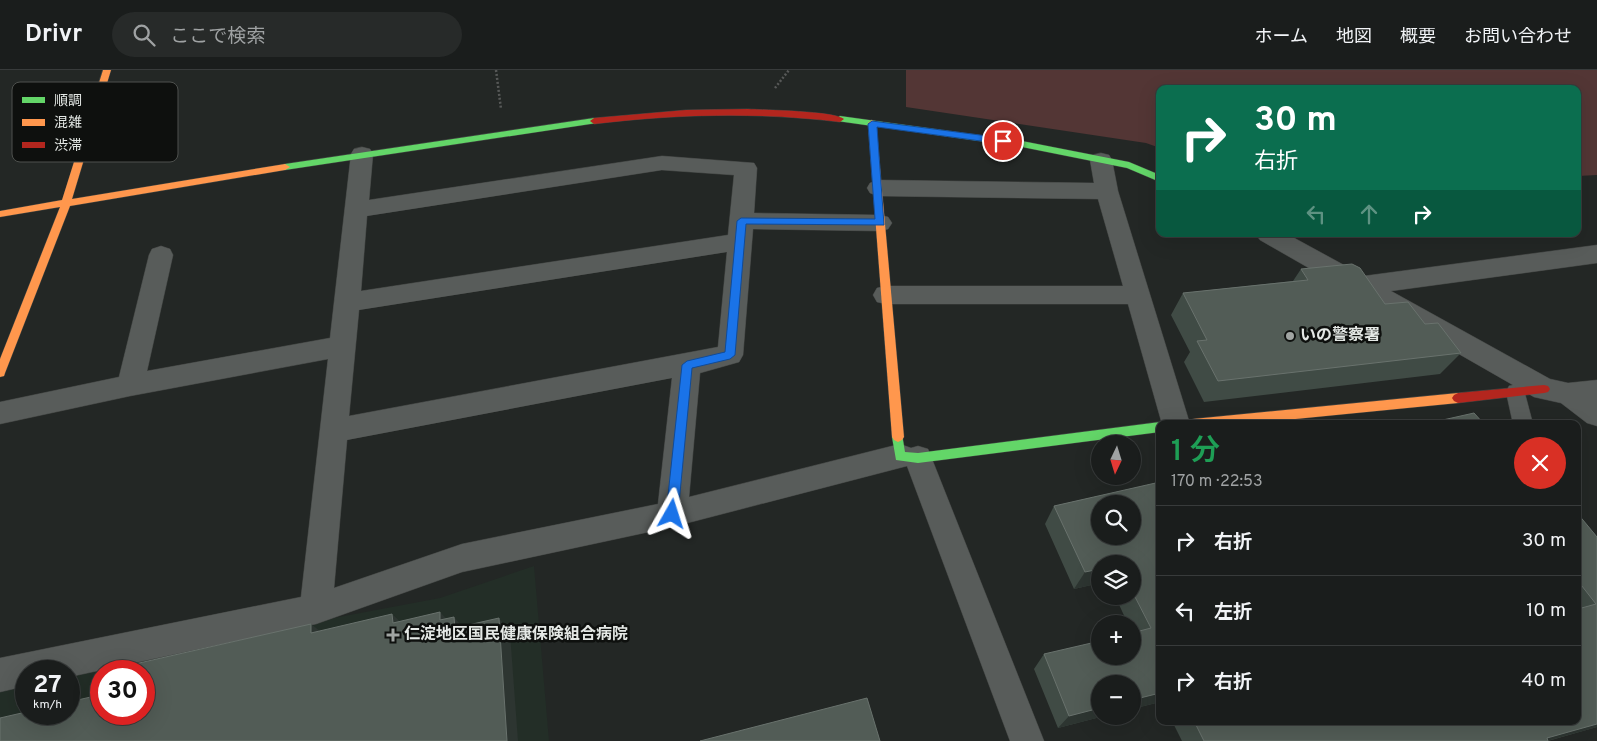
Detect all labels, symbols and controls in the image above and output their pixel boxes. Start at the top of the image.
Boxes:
search box [112,12,462,57]
text: Drivr [25,20,82,50]
icon: search [130,21,158,49]
text: ここで検索 [170,25,265,49]
text: ホーム [1255,26,1308,49]
text: 地図 [1336,26,1372,49]
text: 概要 [1400,26,1436,49]
text: お問い合わせ [1464,26,1572,49]
legend [12,82,178,162]
text: 順調 [54,93,82,110]
text: 30 m [1254,99,1337,143]
icon: right [1171,105,1236,170]
text: 混雑 [54,114,82,132]
pin [982,120,1024,162]
icon: arrive [989,127,1017,155]
text: 渋滞 [54,138,82,155]
text: 右折 [1254,149,1298,176]
icon: left [1302,200,1330,228]
icon: ahead [1355,200,1383,228]
icon: right [1408,200,1436,228]
place label: いの警察署 [1300,326,1380,346]
marker: いの警察署 [1284,330,1296,342]
text: 1 分 [1171,434,1220,471]
north arrow [1091,435,1141,485]
map controls [1091,435,1141,725]
button: close [1514,437,1566,489]
text: 170 m · 22:53 [1171,472,1263,492]
position arrow [645,487,697,539]
button: search [1091,495,1141,545]
icon: right [1171,527,1199,555]
text: 30 m [1522,529,1566,553]
text: 右折 [1214,531,1252,555]
button: layers [1091,555,1141,605]
icon: left [1171,597,1199,625]
text: 10 m [1526,599,1566,623]
text: 左折 [1214,601,1252,625]
button: + [1091,615,1141,665]
place label: 仁淀地区国民健康保険組合病院 [404,625,628,645]
marker: 仁淀地区国民健康保険組合病院 [386,628,400,642]
speed limit sign: 30 [90,660,155,725]
icon: right [1171,667,1199,695]
text: 40 m [1521,669,1566,693]
text: 27 [33,670,62,702]
text: 右折 [1214,671,1252,695]
button: − [1091,675,1141,725]
text: km/h [33,697,62,713]

